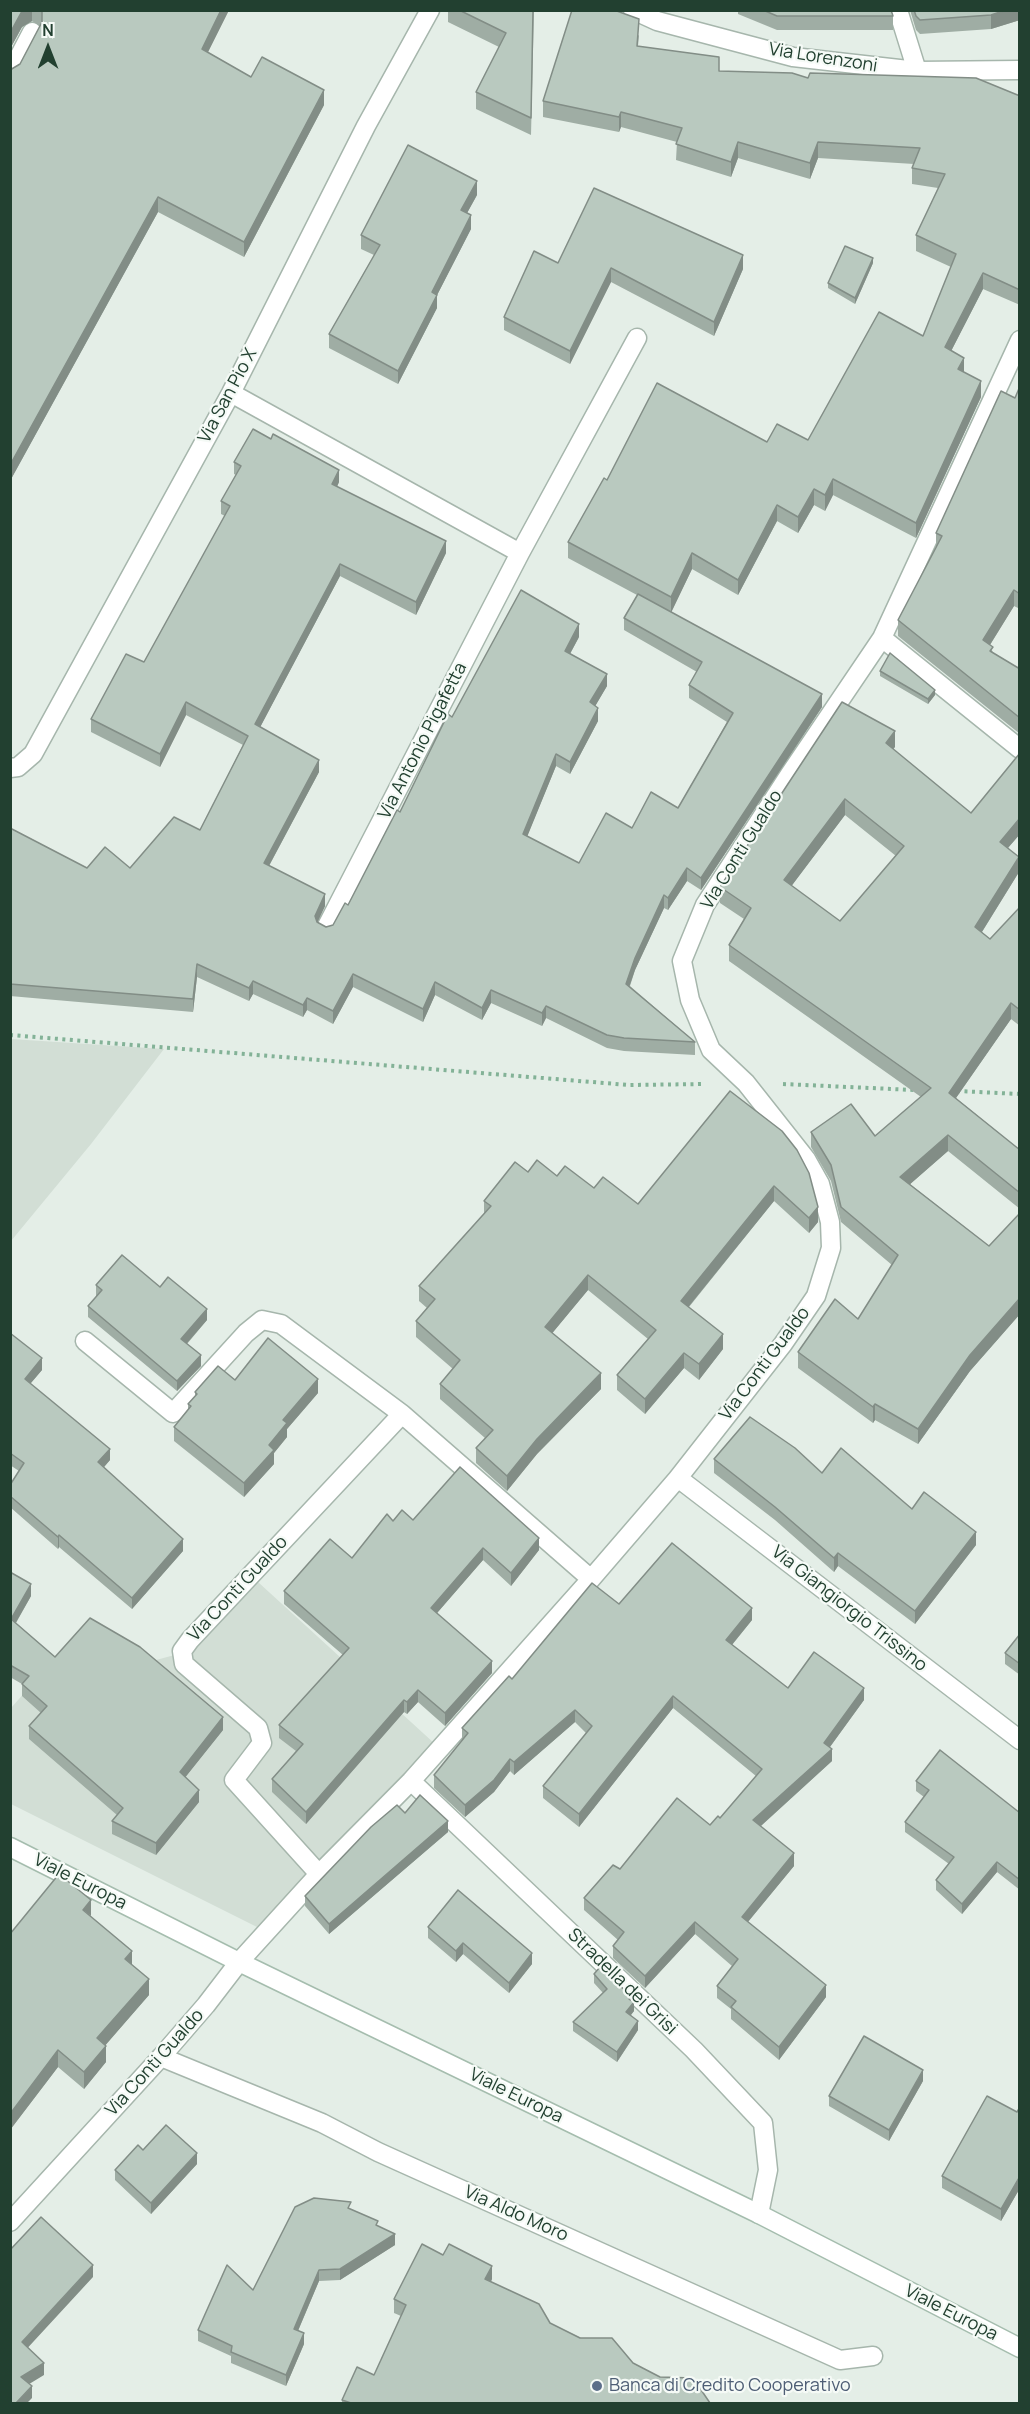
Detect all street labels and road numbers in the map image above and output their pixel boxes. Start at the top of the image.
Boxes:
street label: Via Lorenzoni [767,39,879,77]
street label: Via San Pio X [194,345,262,447]
street label: Via Antonio Pigafetta [374,659,472,823]
street label: Via Conti Gualdo [697,786,787,914]
street label: Via Conti Gualdo [715,1303,815,1425]
street label: Via Conti Gualdo [184,1532,292,1646]
street label: Via Giangiorgio Trissino [767,1542,931,1676]
street label: Viale Europa [30,1849,130,1915]
street label: Stradella dei Grisi [563,1924,681,2040]
street label: Via Conti Gualdo [101,2005,209,2121]
street label: Viale Europa [466,2064,566,2128]
street label: Via Aldo Moro [461,2181,571,2247]
street label: Viale Europa [901,2280,1001,2346]

